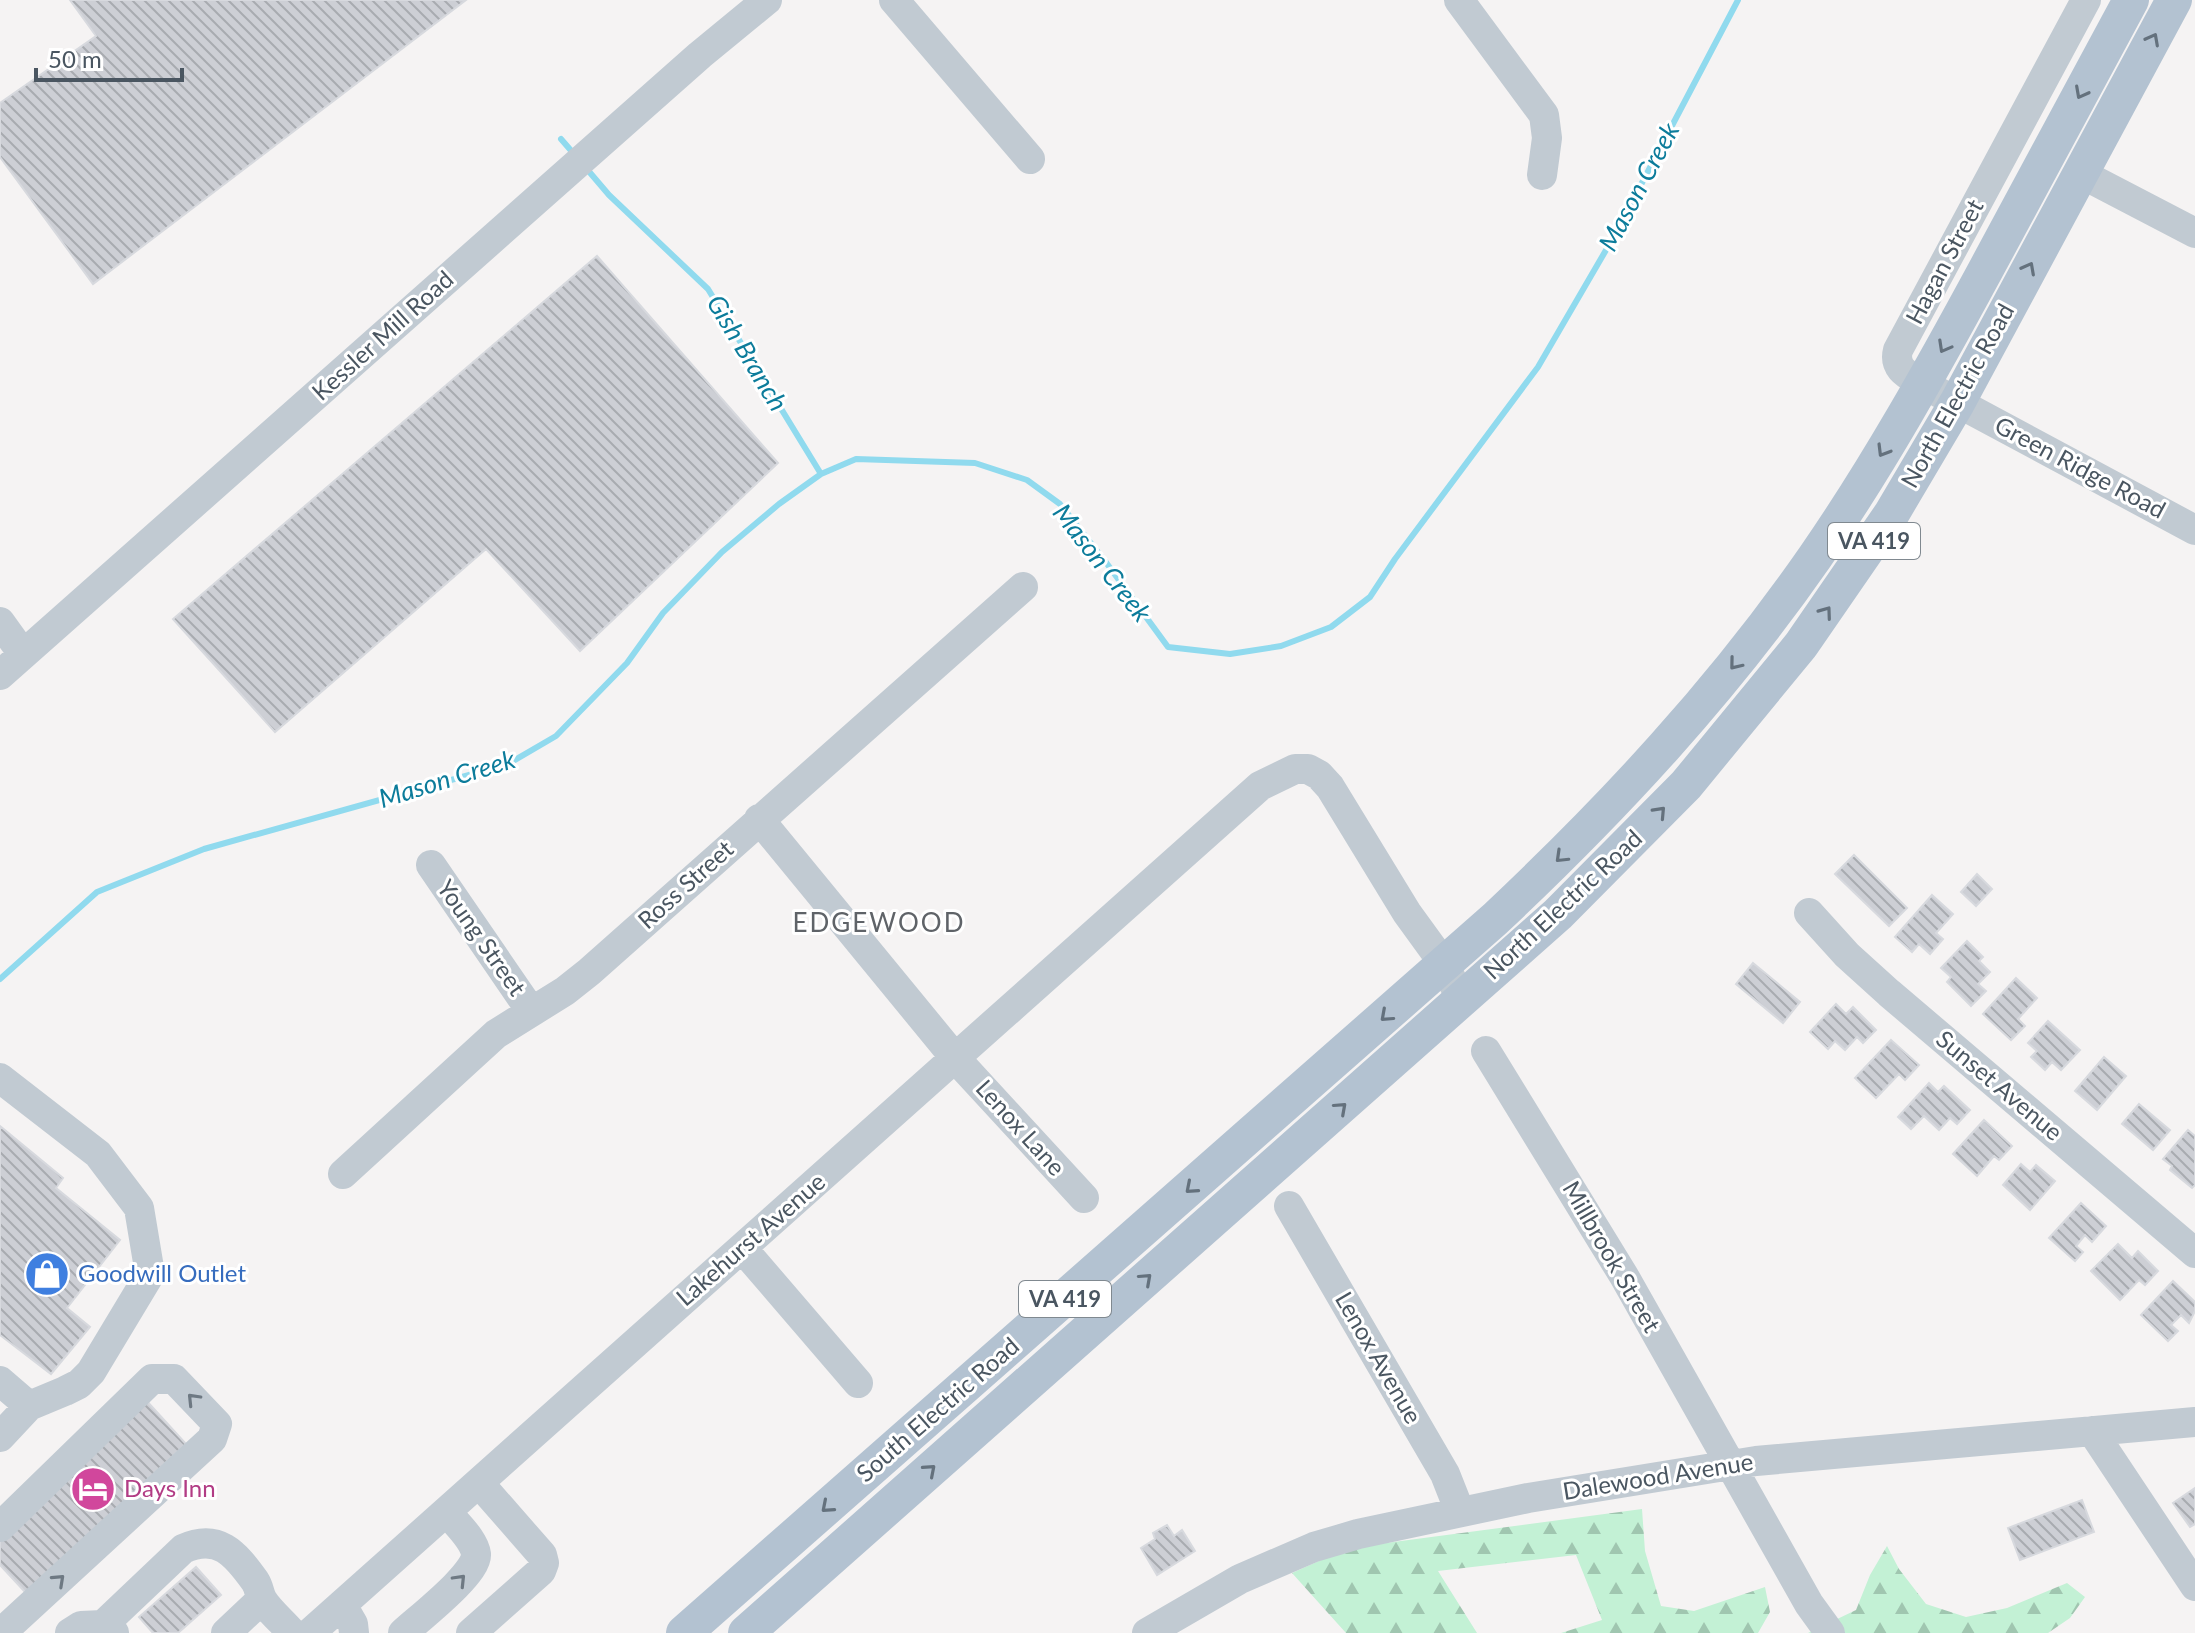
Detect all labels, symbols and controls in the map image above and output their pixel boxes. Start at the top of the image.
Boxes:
scale bar [36,32,182,82]
one-way arrow [2143,33,2158,47]
text: 50 m [48,44,102,73]
one-way arrow [2075,85,2090,100]
water label: Mason Creek [1591,116,1686,256]
street label: Hagan Street [1899,194,1989,329]
one-way arrow [2020,262,2035,276]
street label: Kessler Mill Road [306,264,458,406]
water label: Gish Branch [701,289,795,416]
street label: North Electric Road [1894,298,2019,492]
one-way arrow [1938,338,1953,353]
street label: Green Ridge Road [1991,410,2171,524]
one-way arrow [1877,442,1893,457]
water label: Mason Creek [1047,497,1159,628]
road number: VA 419 [1828,523,1920,559]
one-way arrow [1816,606,1830,620]
one-way arrow [1730,655,1745,670]
water label: Mason Creek [375,742,519,814]
one-way arrow [1651,807,1666,821]
street label: North Electric Road [1477,823,1647,985]
street label: Ross Street [631,833,739,934]
one-way arrow [1556,848,1570,862]
street label: Young Street [432,874,533,1001]
district label: EDGEWOOD [793,906,965,938]
one-way arrow [1381,1007,1395,1021]
street label: Sunset Avenue [1931,1024,2069,1146]
street label: Lenox Lane [971,1073,1072,1181]
one-way arrow [1332,1103,1347,1118]
street label: Lakehurst Avenue [670,1166,830,1311]
street label: Millbrook Street [1557,1176,1667,1337]
one-way arrow [1186,1178,1201,1193]
shop icon: Goodwill Outlet [23,1250,71,1298]
place label: Goodwill Outlet [78,1258,246,1287]
one-way arrow [1136,1274,1151,1289]
road number: VA 419 [1019,1281,1111,1317]
street label: Lenox Avenue [1330,1286,1429,1428]
street label: South Electric Road [850,1330,1024,1487]
one-way arrow [187,1394,202,1408]
street label: Dalewood Avenue [1561,1446,1755,1505]
hotel icon: Days Inn [69,1465,117,1513]
one-way arrow [920,1465,935,1479]
place label: Days Inn [124,1473,216,1502]
one-way arrow [822,1498,837,1512]
one-way arrow [451,1575,466,1589]
one-way arrow [49,1576,64,1590]

